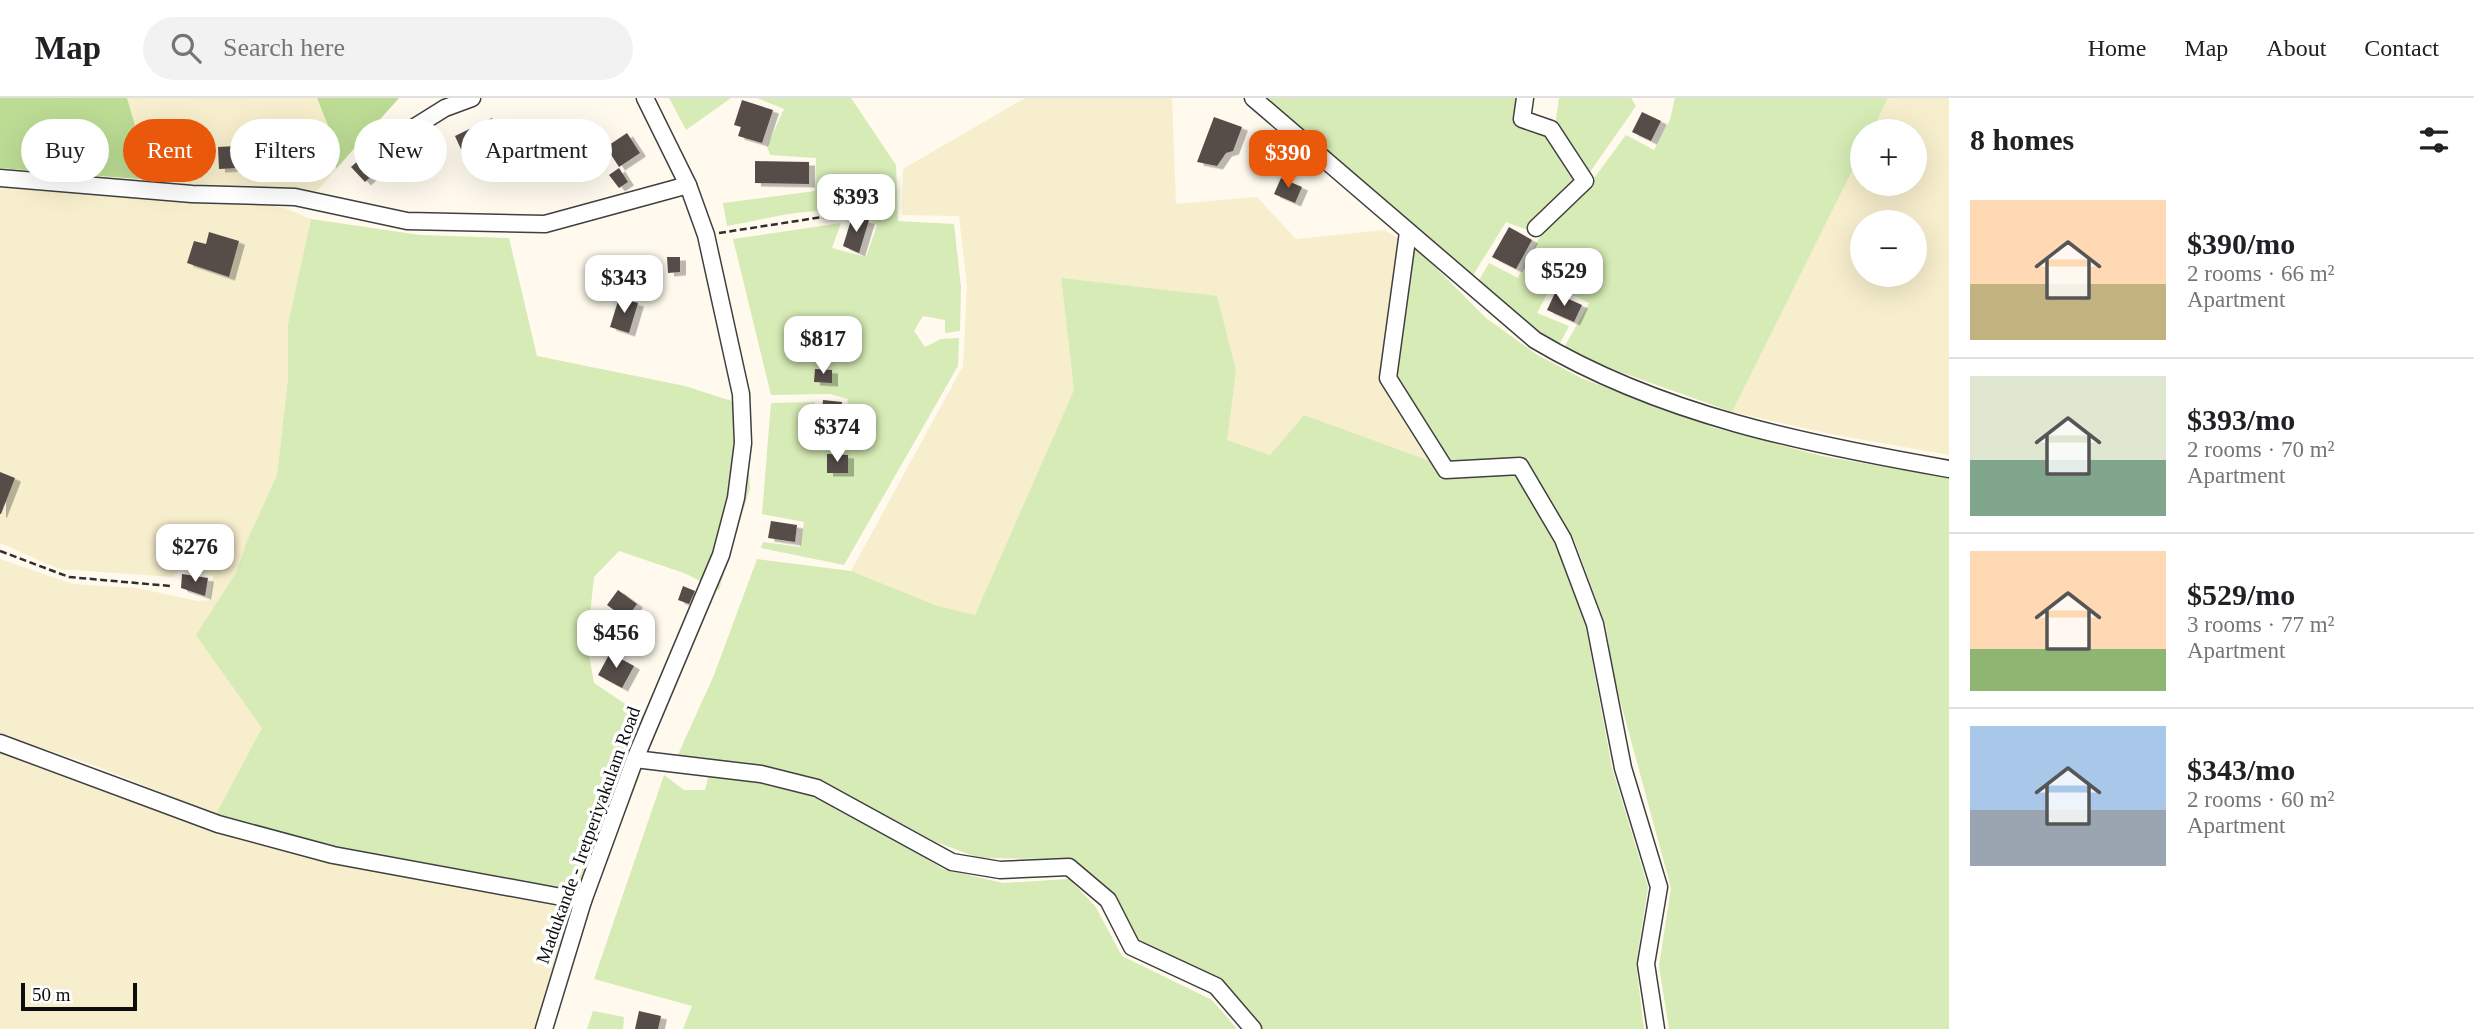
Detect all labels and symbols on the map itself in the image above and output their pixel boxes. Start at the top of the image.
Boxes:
pin: $390 [1247,130,1329,190]
pin: $393 [815,174,897,234]
pin: $529 [1523,248,1605,308]
pin: $343 [583,256,665,315]
pin: $817 [782,316,864,376]
pin: $374 [796,404,878,464]
pin: $276 [154,524,236,584]
pin: $456 [575,610,657,670]
street label: Madukande - Iretperiyakulam Road [532,703,644,966]
scale bar [21,980,136,1012]

